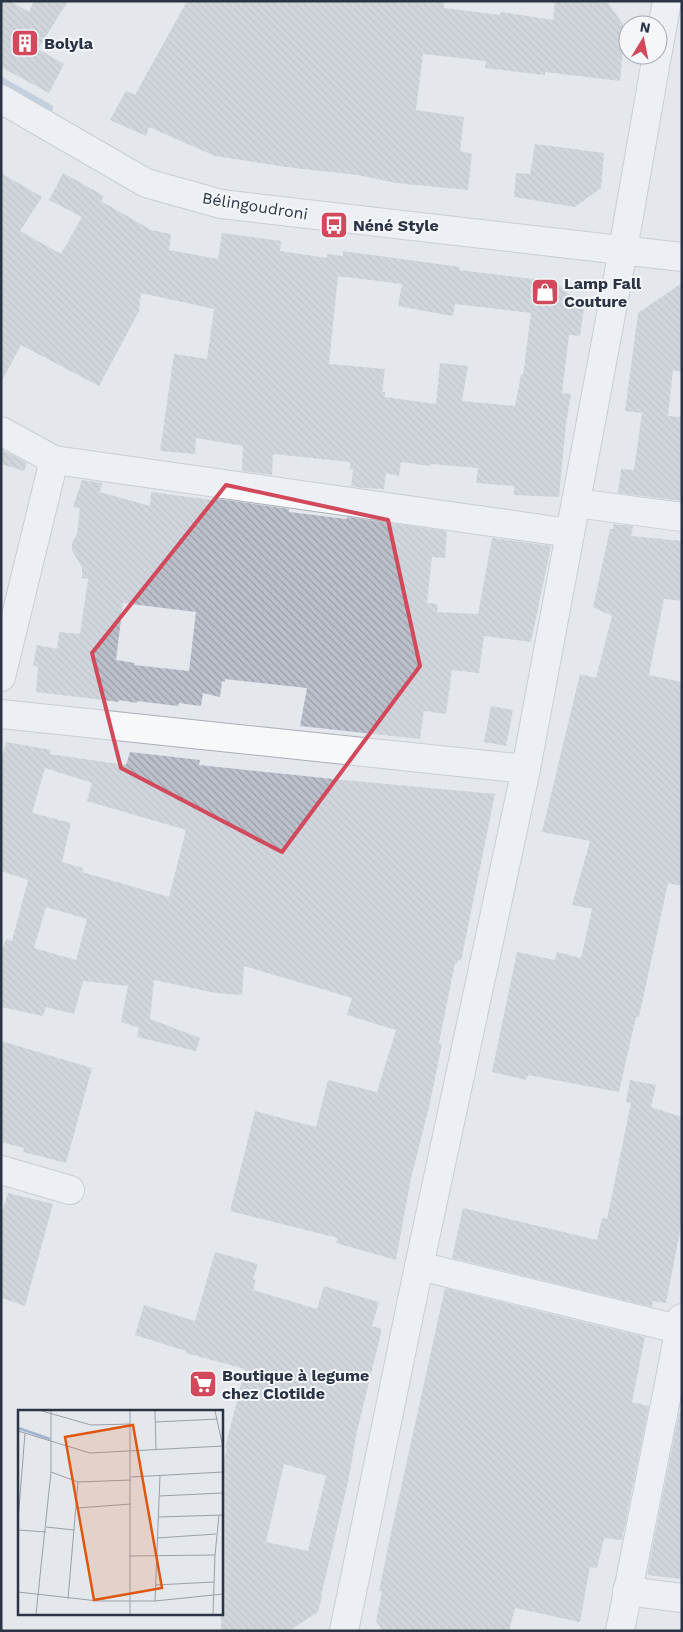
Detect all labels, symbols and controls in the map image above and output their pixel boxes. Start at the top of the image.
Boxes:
north arrow [618,15,668,65]
text: N [639,18,652,36]
building icon: Bolyla [10,28,40,58]
place label: Bolyla [44,34,94,53]
street label: Bélingoudroni [201,188,309,224]
bus stop icon: Néné Style [319,210,349,240]
place label: Néné Style [353,216,439,235]
place label: Lamp Fall Couture [564,274,642,311]
shop icon: Lamp Fall Couture [530,277,560,307]
place label: Boutique à legume chez Clotilde [222,1366,369,1403]
supermarket icon: Boutique à legume chez Clotilde [188,1369,218,1399]
inset map [18,1410,222,1614]

